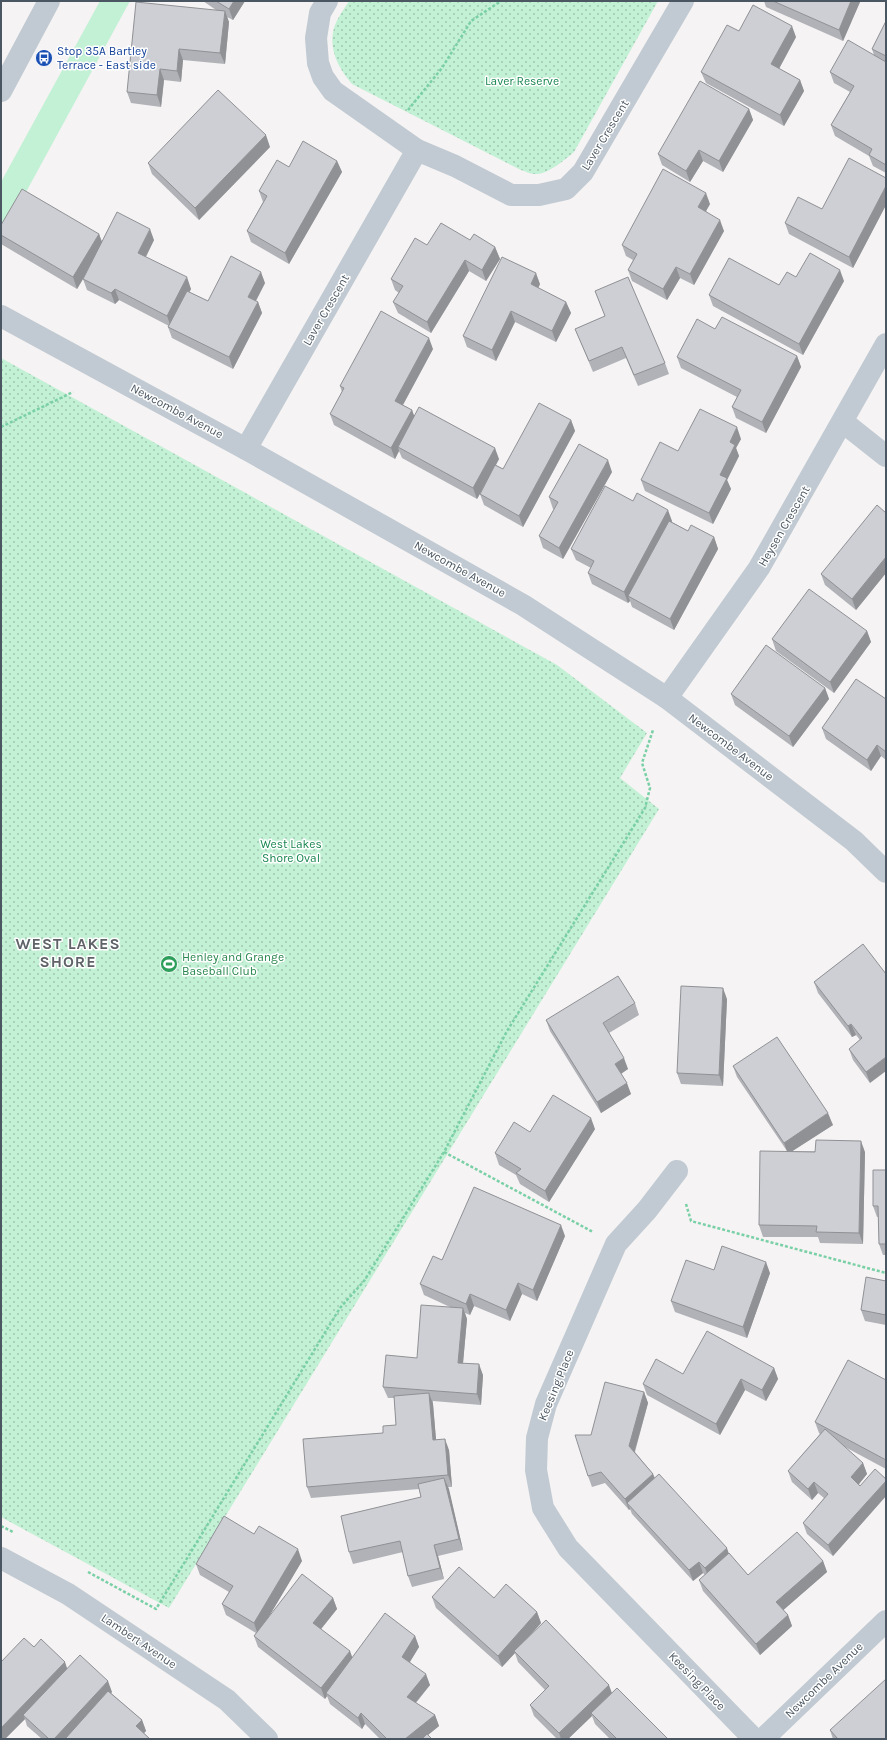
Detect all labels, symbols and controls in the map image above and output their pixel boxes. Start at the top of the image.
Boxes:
place label: Stop 35A Bartley Terrace - East side [57,44,156,72]
bus stop icon: Stop 35A Bartley Terrace - East side [34,48,54,68]
park label: Laver Reserve [485,74,559,88]
street label: Laver Crescent [578,97,632,173]
street label: Laver Crescent [300,271,352,348]
street label: Newcombe Avenue [128,381,226,441]
street label: Heysen Crescent [755,483,813,569]
street label: Newcombe Avenue [412,538,508,600]
street label: Newcombe Avenue [686,711,776,783]
park label: West Lakes Shore Oval [260,837,322,865]
district label: WEST LAKES SHORE [15,934,121,971]
place label: Henley and Grange Baseball Club [182,950,284,978]
sports icon: Henley and Grange Baseball Club [159,954,179,974]
street label: Keesing Place [535,1347,577,1423]
street label: Lambert Avenue [99,1611,179,1671]
street label: Newcombe Avenue [782,1639,866,1721]
street label: Keesing Place [666,1649,728,1713]

